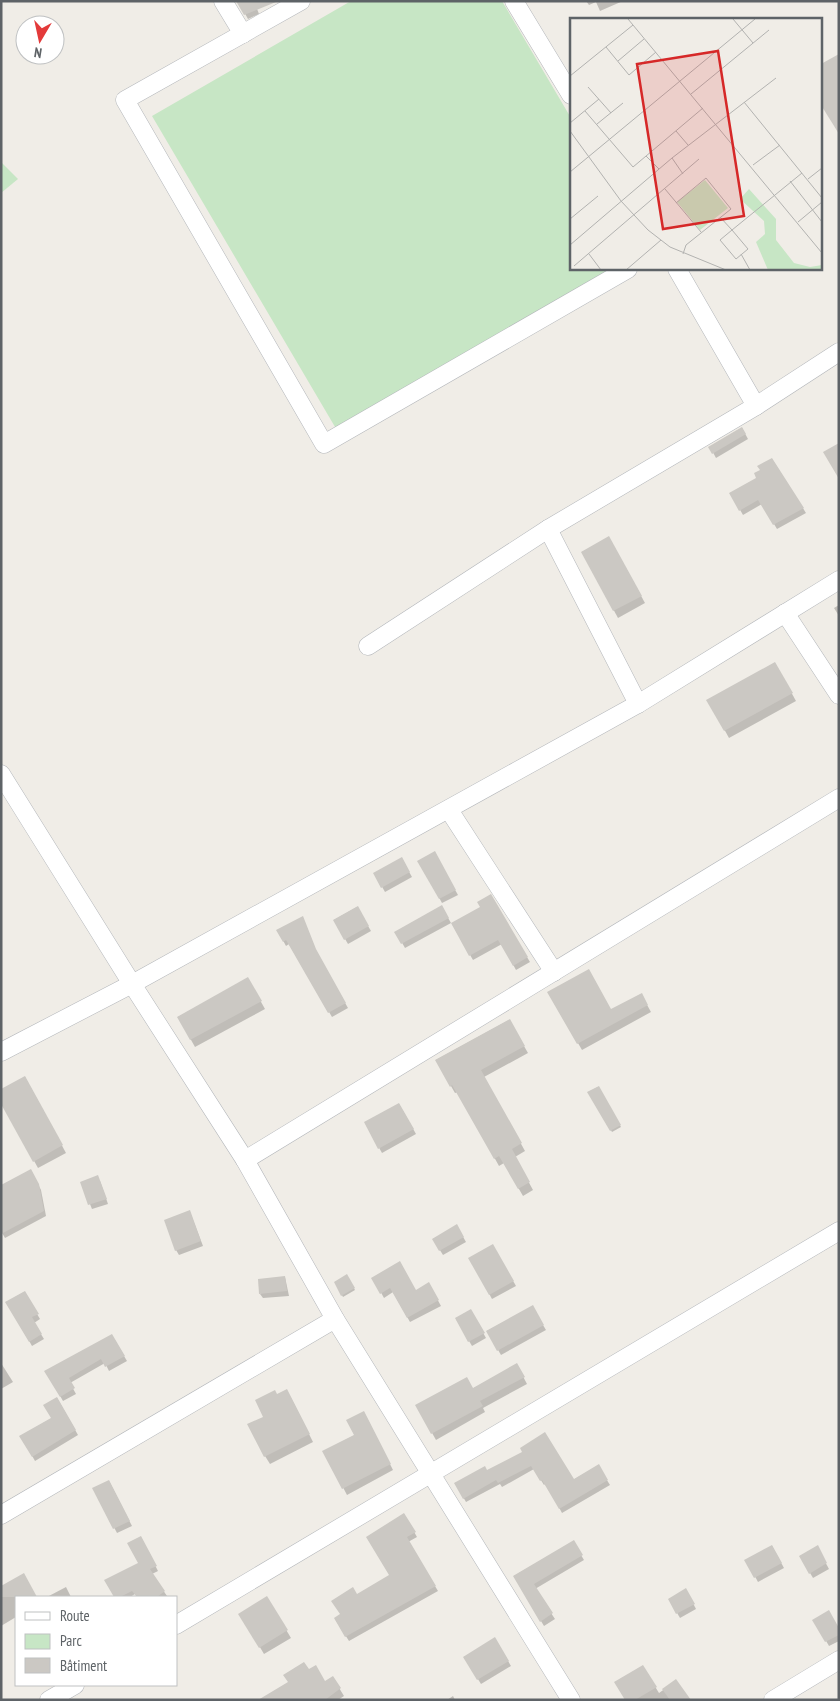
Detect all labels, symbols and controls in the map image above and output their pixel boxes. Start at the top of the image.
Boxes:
north arrow [15,15,65,65]
inset map [570,18,822,270]
text: N [33,43,43,62]
legend [15,1596,178,1686]
text: Route [60,1606,90,1625]
text: Parc [60,1631,82,1650]
text: Bâtiment [60,1656,107,1675]

